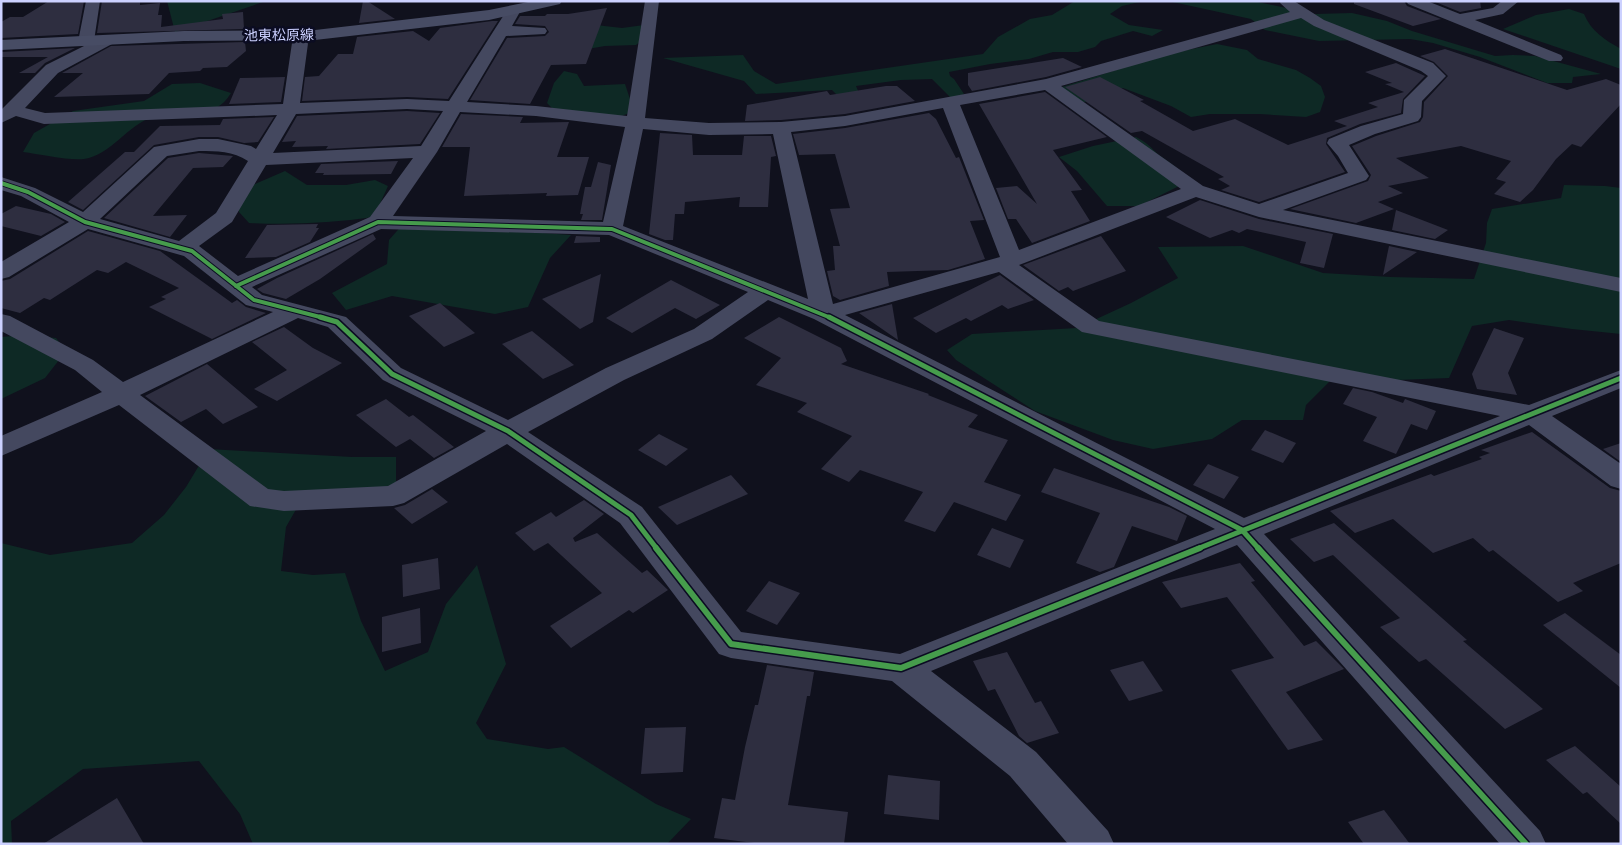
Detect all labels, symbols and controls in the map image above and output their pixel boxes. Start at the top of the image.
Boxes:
street label: 池東松原線 [244,27,314,46]

